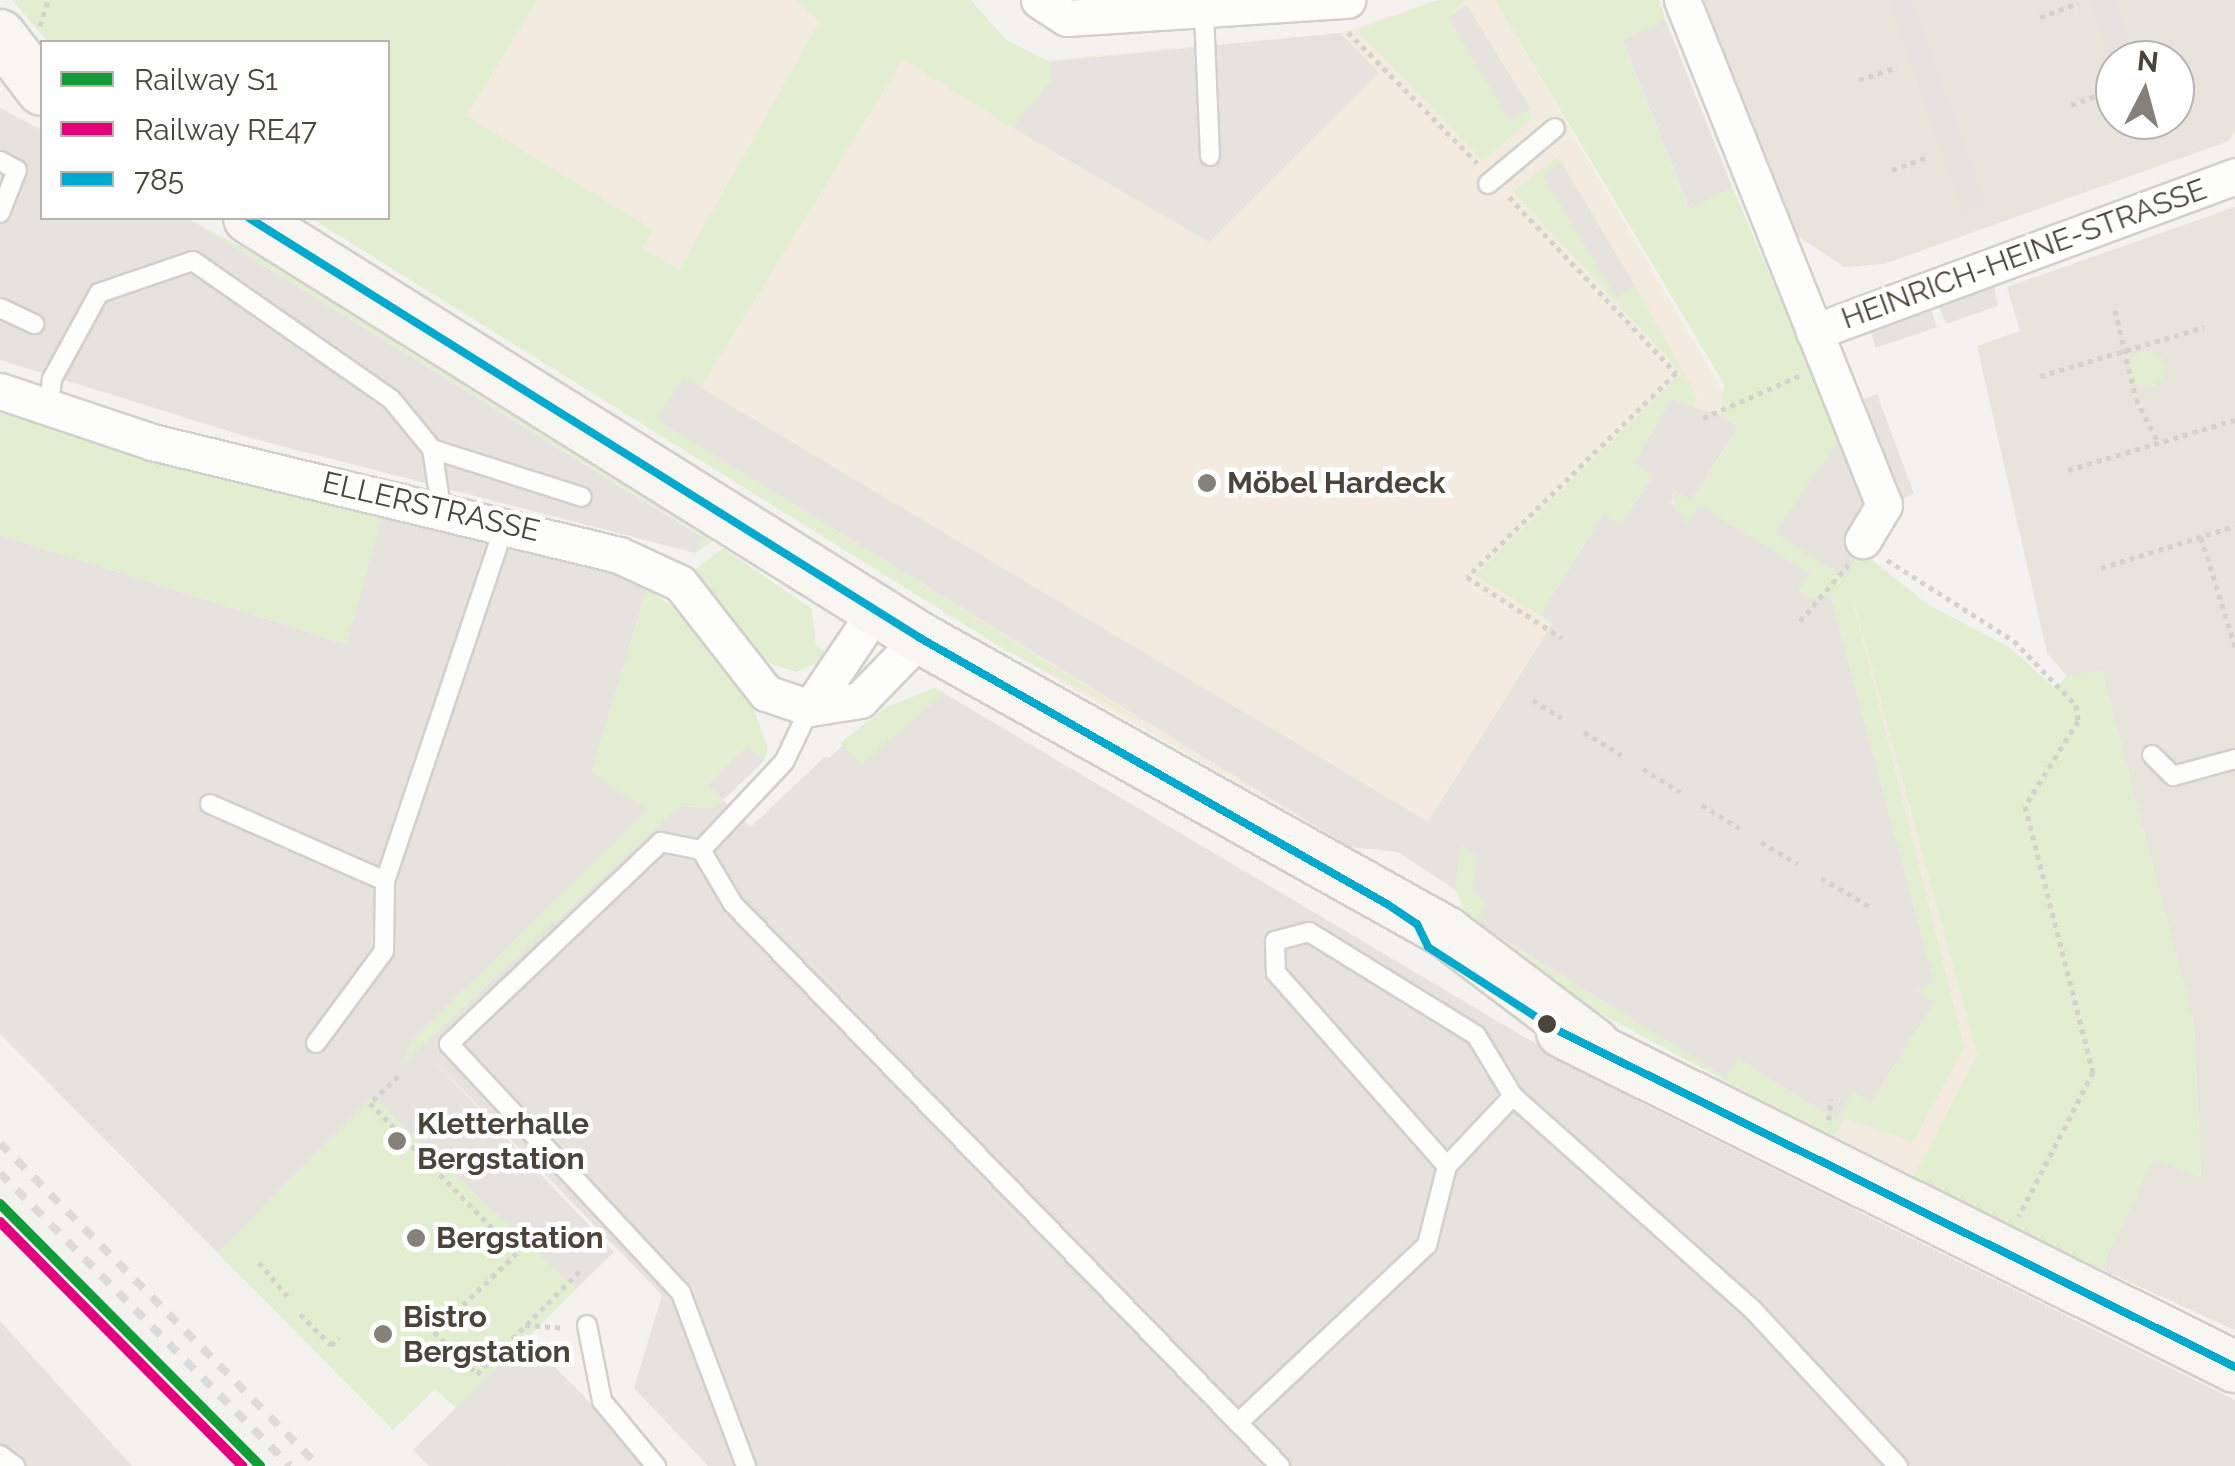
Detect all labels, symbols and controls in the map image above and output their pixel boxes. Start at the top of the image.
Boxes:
legend [40,40,390,220]
north arrow [2095,40,2195,140]
text: N [2136,44,2160,79]
text: Railway S1 [134,62,278,97]
text: Railway RE47 [134,112,317,147]
text: 785 [134,162,184,197]
street label: HEINRICH-HEINE-STRASSE [1837,171,2211,337]
street label: ELLERSTRASSE [319,465,543,549]
place label: Möbel Hardeck [1227,465,1446,501]
marker: Möbel Hardeck [1196,472,1218,494]
unlabelled marker [1537,1014,1557,1034]
place label: Kletterhalle Bergstation [417,1106,589,1176]
marker: Kletterhalle Bergstation [386,1130,408,1152]
place label: Bergstation [436,1220,604,1256]
marker: Bergstation [405,1227,427,1249]
place label: Bistro Bergstation [403,1299,571,1370]
marker: Bistro Bergstation [372,1323,394,1345]

